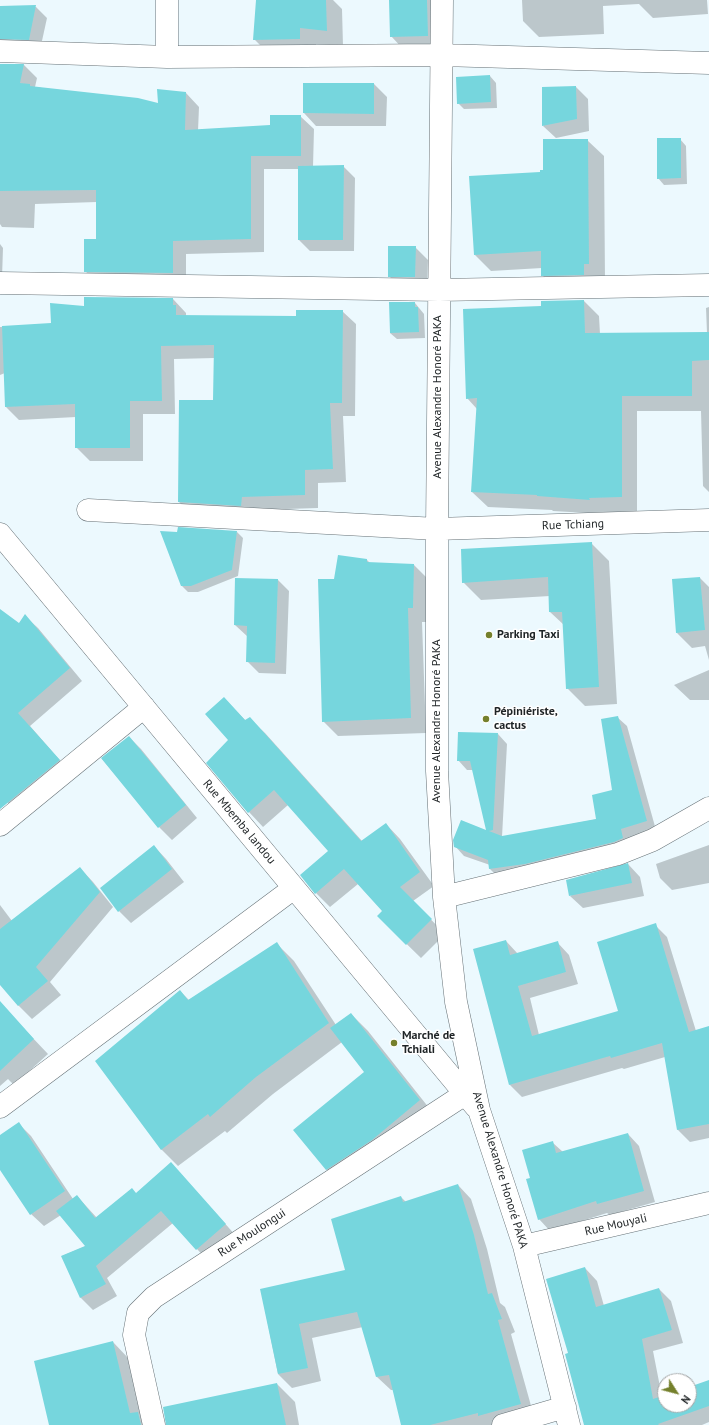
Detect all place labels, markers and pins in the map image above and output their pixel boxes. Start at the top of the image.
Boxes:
place label: Parking Taxi [497,628,560,642]
marker: Parking Taxi [484,630,494,640]
place label: Pépiniériste, cactus [494,705,558,733]
marker: Pépiniériste, cactus [481,714,491,724]
place label: Marché de Tchiali [402,1029,455,1057]
marker: Marché de Tchiali [389,1038,399,1048]

